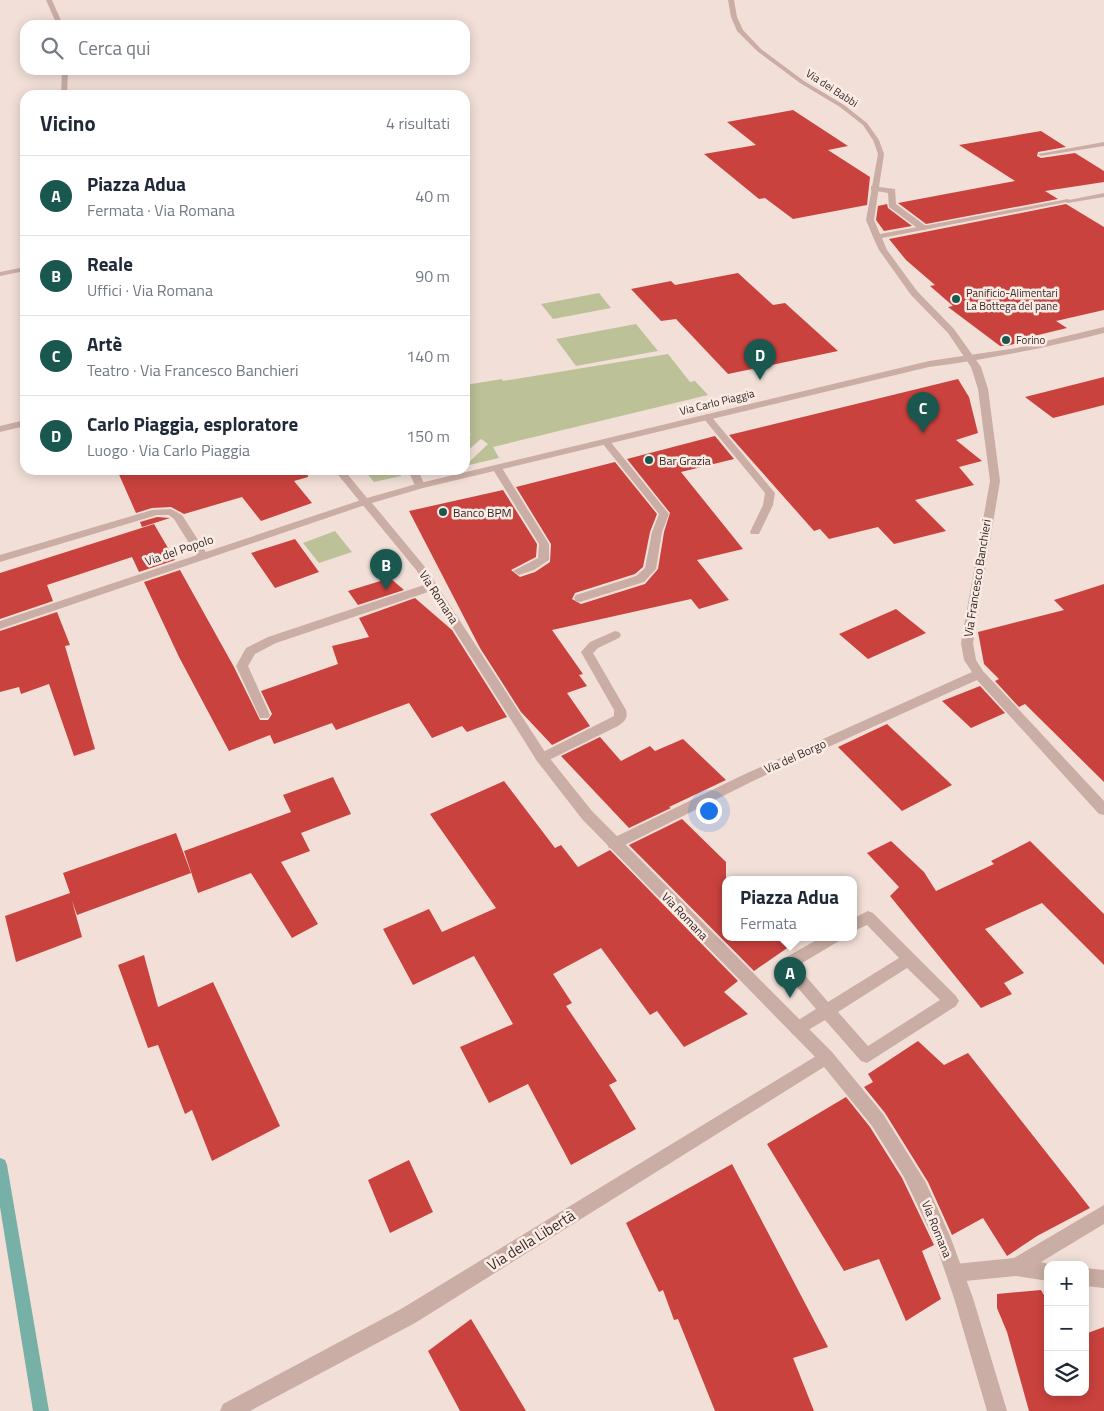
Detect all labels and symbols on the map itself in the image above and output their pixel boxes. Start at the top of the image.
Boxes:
street label: Via dei Babbi [803,65,861,111]
place label: Panificio-Alimentari La Bottega del pane [966,285,1058,314]
marker: Panificio-Alimentari La Bottega del pane [950,293,962,305]
place label: Forino [1016,332,1046,348]
marker: Forino [1000,334,1012,346]
pin: D [744,339,776,380]
street label: Via Carlo Piaggia [678,385,757,419]
pin: C [907,392,939,433]
place label: Bar Grazia [659,451,711,470]
marker: Bar Grazia [643,454,655,466]
place label: Banco BPM [453,503,512,522]
marker: Banco BPM [437,506,449,518]
street label: Via Francesco Banchieri [958,518,996,638]
street label: Via del Popolo [142,529,216,571]
pin: B [370,549,402,590]
street label: Via Romana [415,567,463,627]
street label: Via del Borgo [761,734,829,778]
your location [696,798,722,824]
street label: Via Romana [657,888,713,944]
pin: A [774,957,806,998]
street label: Via Romana [917,1197,957,1261]
street label: Via della Libertà [483,1203,580,1276]

